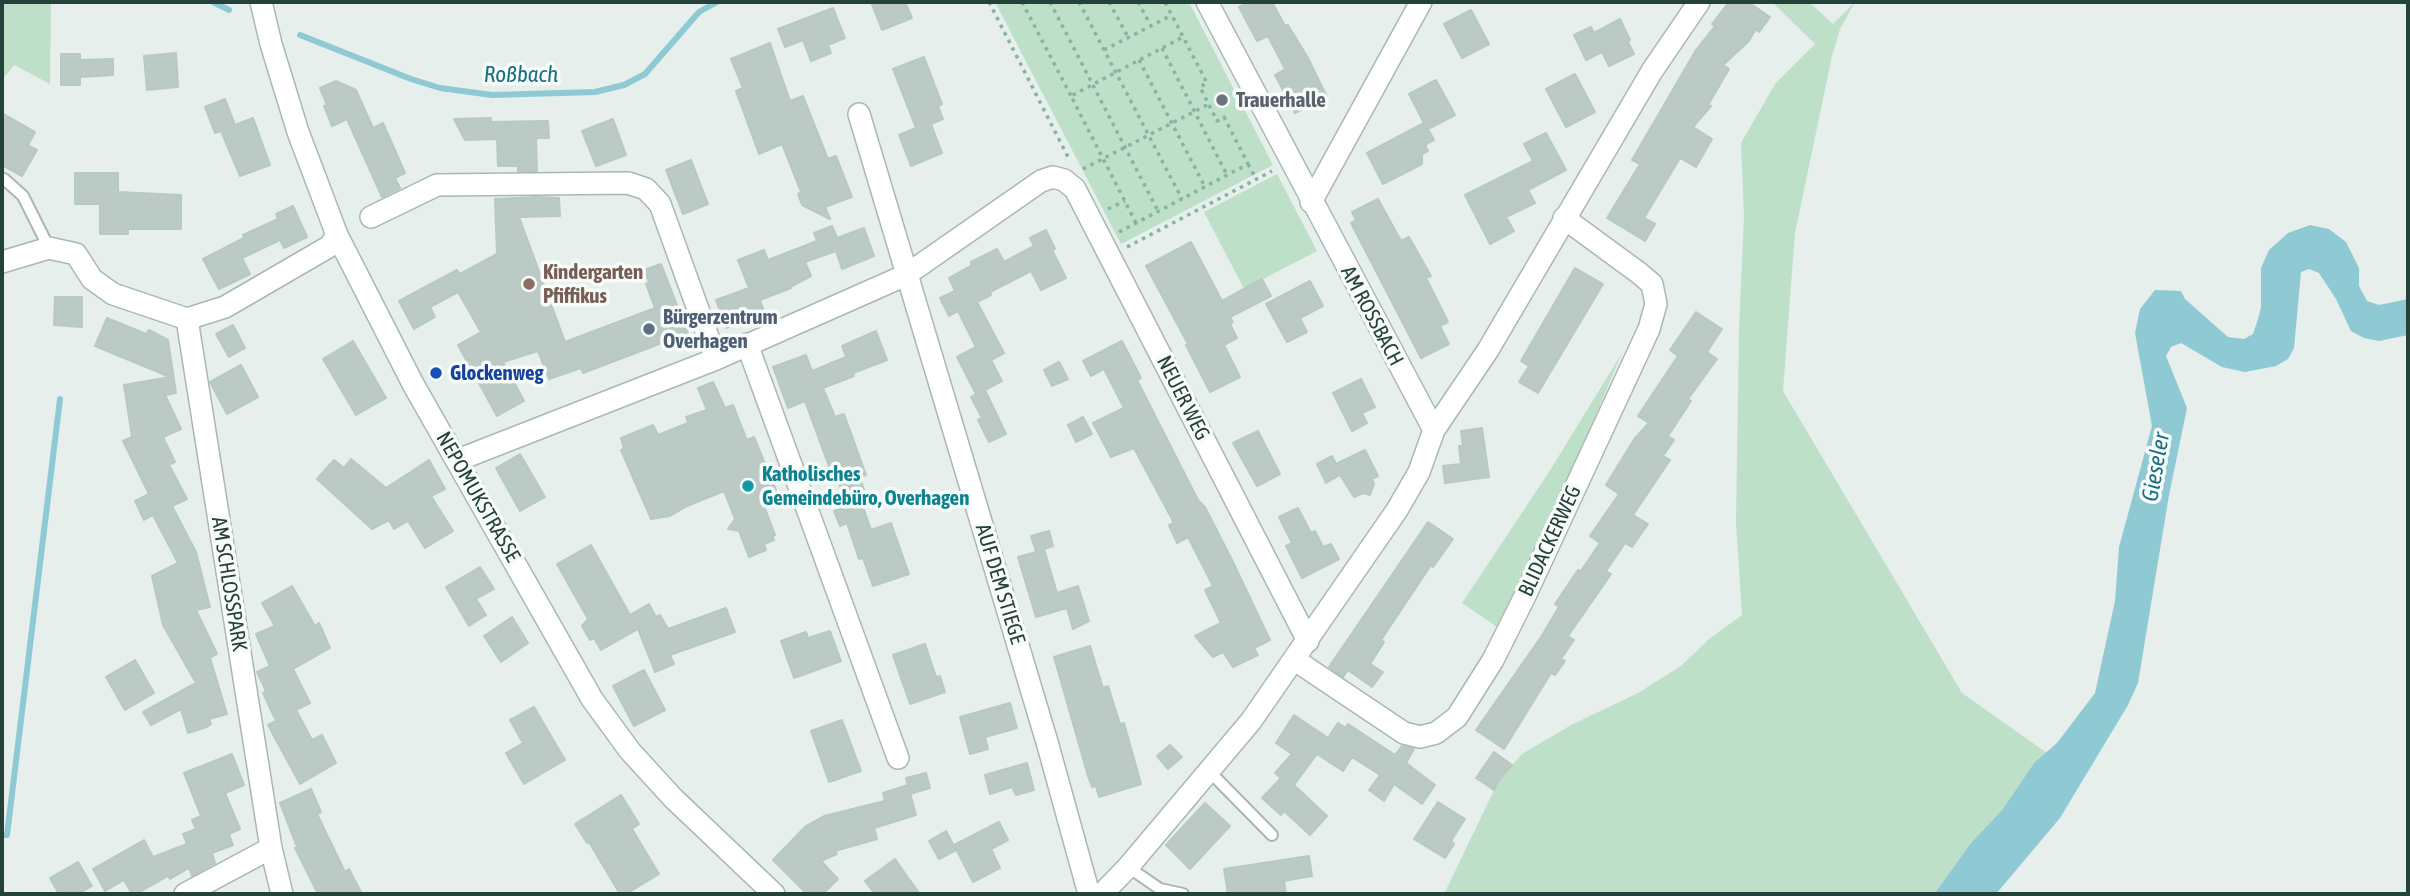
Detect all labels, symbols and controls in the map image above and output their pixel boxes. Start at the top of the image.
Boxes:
water label: Roßbach [484,61,558,89]
place label: Trauerhalle [1236,87,1326,113]
marker: Trauerhalle [1214,92,1230,108]
place label: Kindergarten Pfiffikus [543,259,643,309]
street label: AM ROSSBACH [1335,262,1409,370]
marker: Kindergarten Pfiffikus [521,276,537,292]
place label: Bürgerzentrum Overhagen [663,304,778,354]
marker: Bürgerzentrum Overhagen [641,321,657,337]
street label: NEUER WEG [1151,352,1215,444]
place label: Glockenweg [450,360,544,386]
marker: Glockenweg [428,365,444,381]
street label: NEPOMUKSTRASSE [431,427,525,567]
water label: Gieseler [2136,430,2176,504]
place label: Katholisches Gemeindebüro, Overhagen [762,461,969,511]
marker: Katholisches Gemeindebüro, Overhagen [740,478,756,494]
street label: BLIDACKERWEG [1513,481,1587,601]
street label: AM SCHLOSSPARK [206,515,252,653]
street label: AUF DEM STIEGE [970,521,1030,647]

